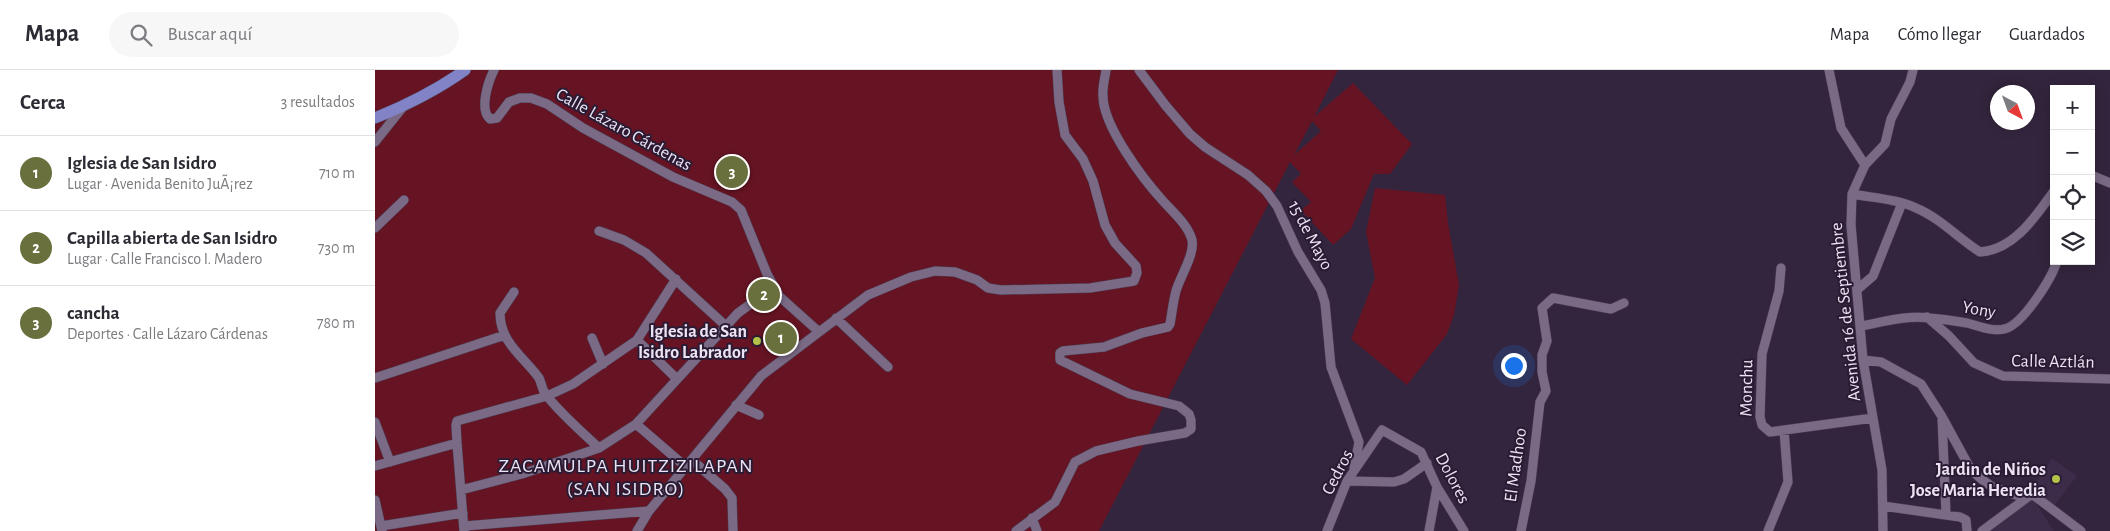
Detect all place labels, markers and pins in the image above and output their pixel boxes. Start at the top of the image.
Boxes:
pin: 3 [716,153,748,191]
pin: 2 [748,276,780,314]
pin: 1 [765,319,797,357]
place label: Iglesia de San Isidro Labrador [638,323,748,362]
marker: Iglesia de San Isidro Labrador [751,335,763,347]
place label: Jardin de Niños Jose Maria Heredia [1910,461,2046,500]
marker: Jardin de Niños Jose Maria Heredia [2050,473,2062,485]

